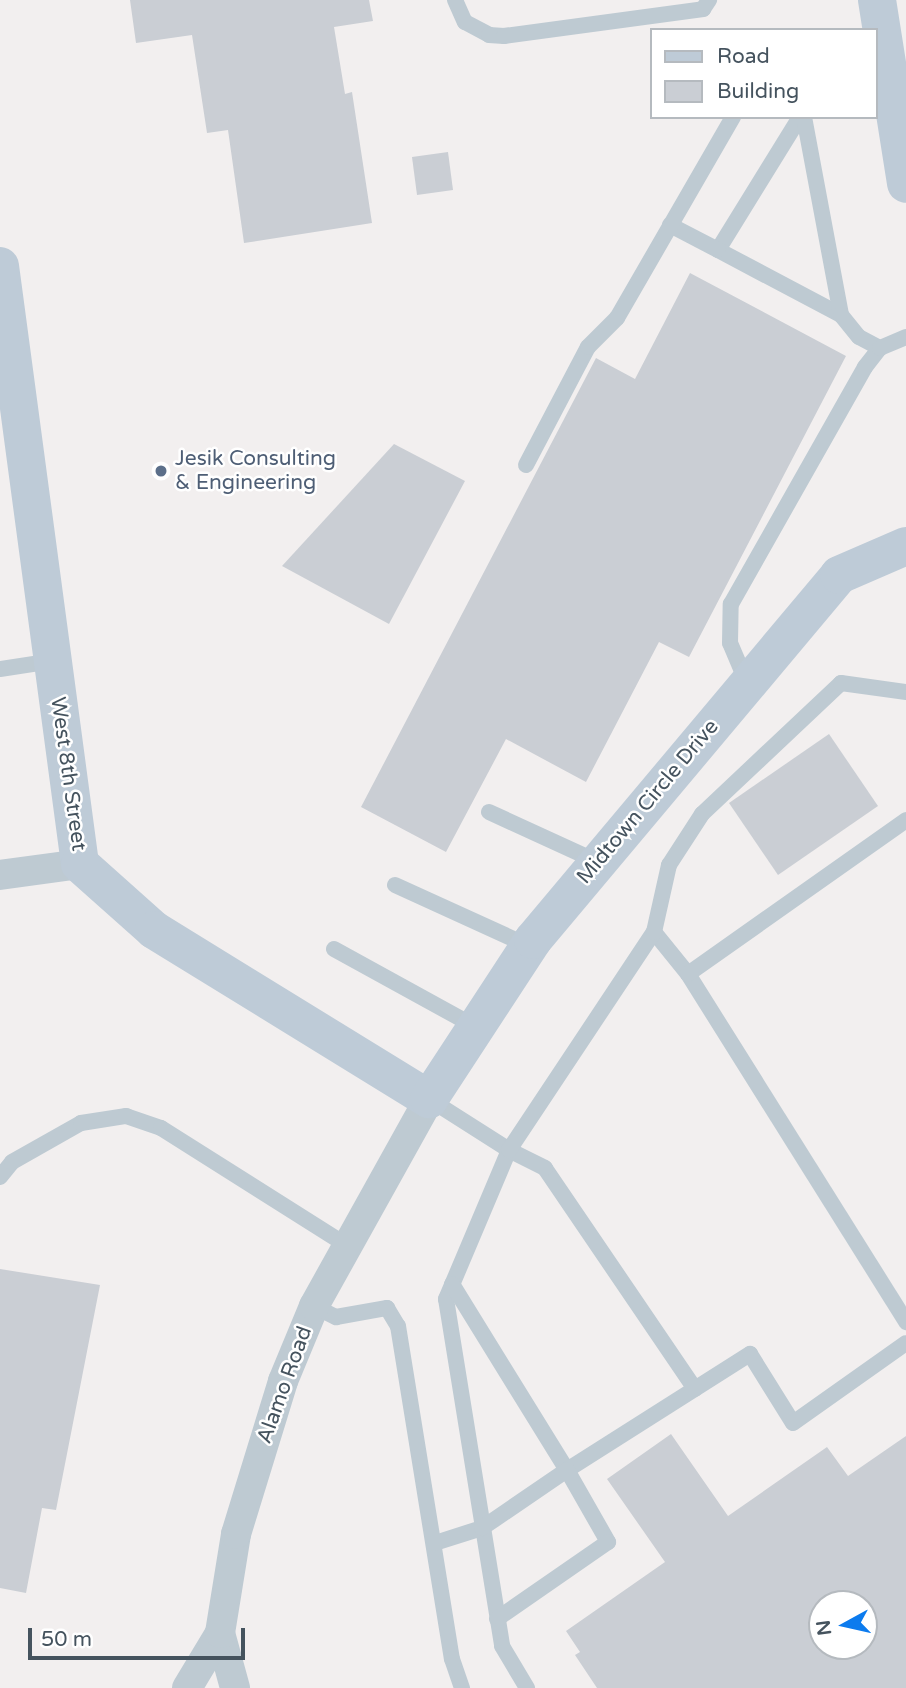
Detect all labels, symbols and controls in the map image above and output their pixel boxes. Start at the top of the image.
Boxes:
legend [650,28,878,119]
text: Road [717,44,770,69]
text: Building [717,79,799,104]
place label: Jesik Consulting & Engineering [175,446,336,496]
marker: Jesik Consulting & Engineering [153,463,169,479]
street label: West 8th Street [45,695,91,853]
street label: Midtown Circle Drive [572,715,724,889]
street label: Alamo Road [252,1323,318,1447]
north arrow [808,1590,878,1660]
scale bar [32,1614,248,1658]
text: N [812,1619,836,1637]
text: 50 m [41,1627,92,1652]

